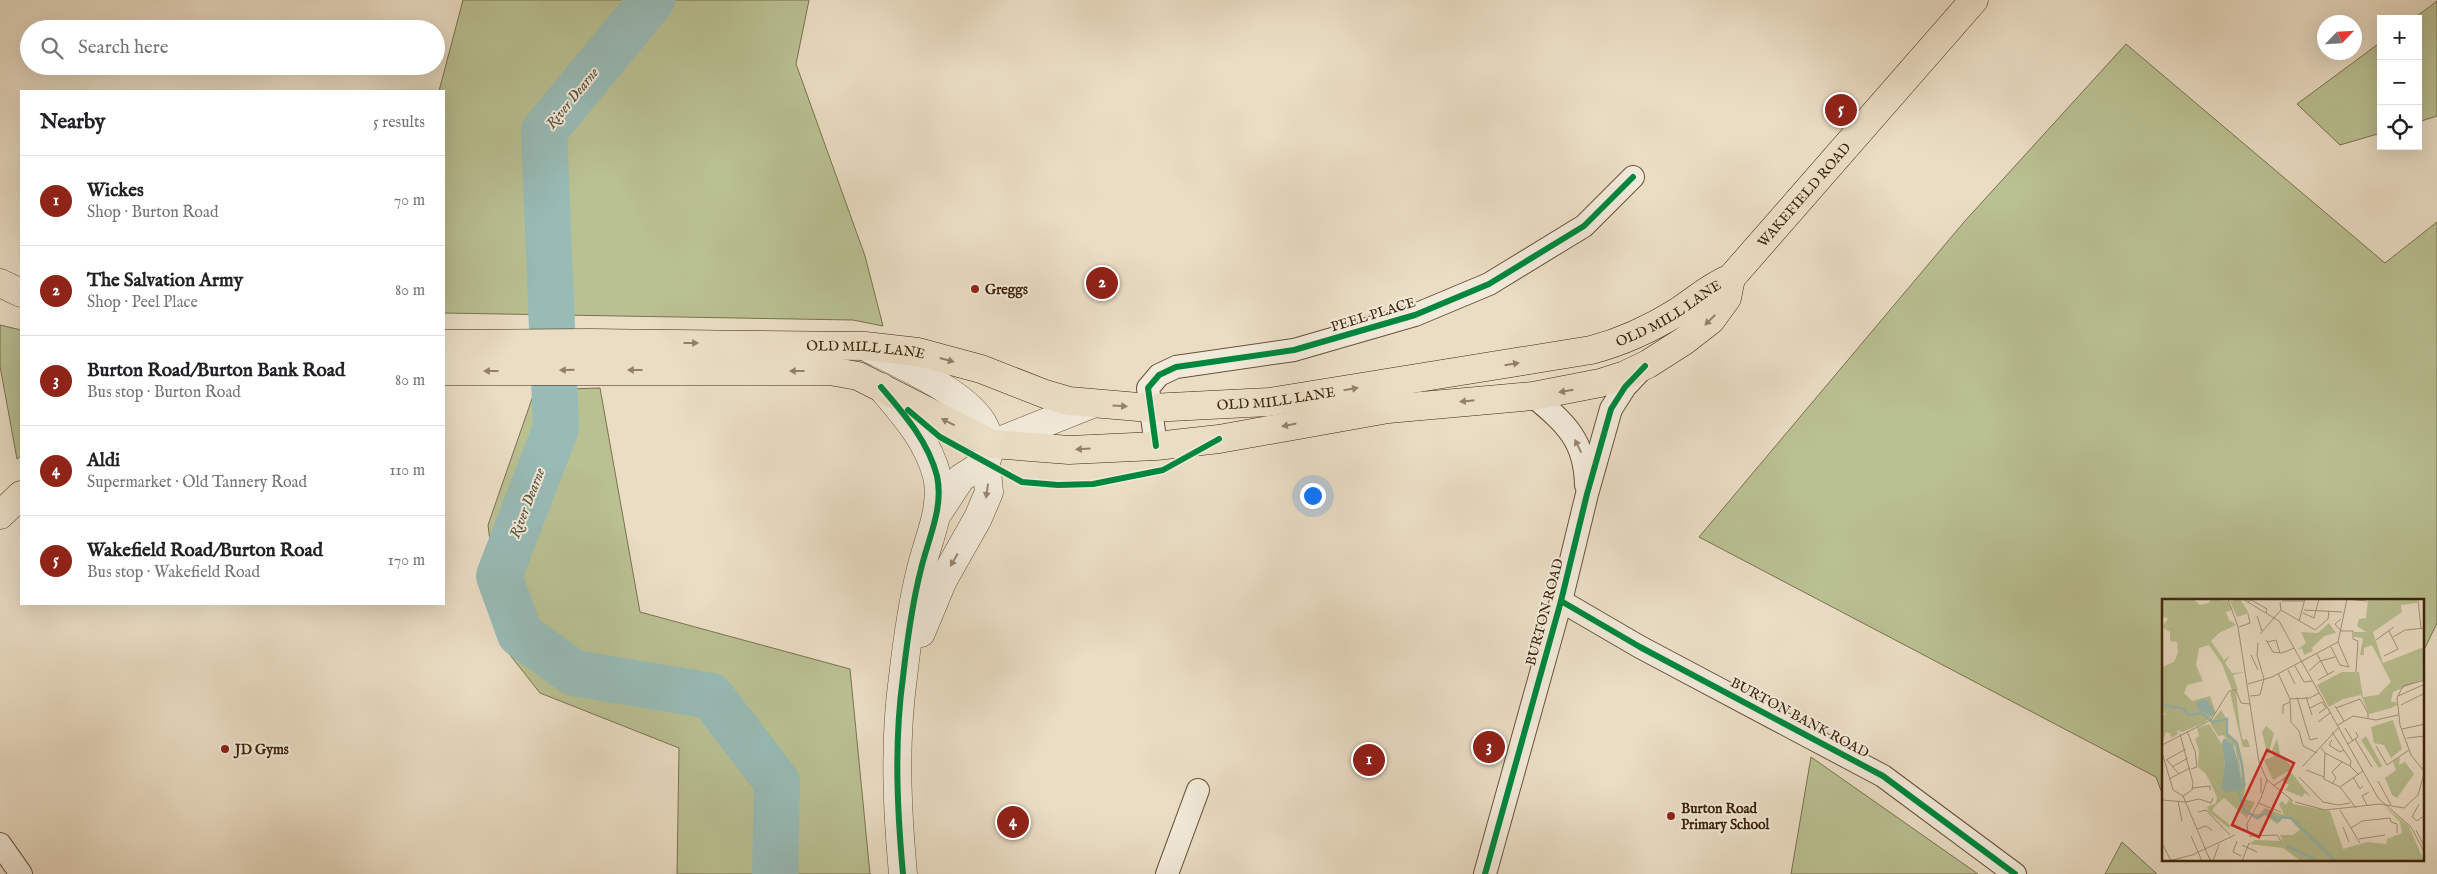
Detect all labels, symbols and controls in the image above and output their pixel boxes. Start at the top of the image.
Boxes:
north arrow [2317,15,2362,60]
map controls [2377,15,2422,150]
button: + [2377,15,2422,60]
search box [20,20,445,75]
icon: search [38,34,66,62]
text: Search here [78,36,169,60]
button: − [2377,60,2422,105]
water label: River Dearne [542,64,603,133]
pin: 5 [1825,91,1857,129]
button: locate [2377,105,2422,150]
text: Nearby [40,109,105,136]
text: 5 results [373,113,425,133]
street label: WAKEFIELD ROAD [1754,139,1855,251]
text: Wickes [87,179,144,203]
text: 1 [53,191,59,211]
text: 70 m [394,191,425,211]
text: Shop · Burton Road [87,203,218,223]
pin: 2 [1086,264,1118,302]
text: The Salvation Army [87,269,243,293]
street label: OLD MILL LANE [1613,276,1725,351]
text: 2 [52,281,60,301]
text: 80 m [395,281,425,301]
place label: Greggs [985,281,1028,299]
marker: Greggs [969,283,981,295]
text: Shop · Peel Place [87,293,198,313]
street label: PEEL PLACE [1329,293,1418,336]
one-way arrow [1704,313,1716,325]
street label: OLD MILL LANE [806,337,927,364]
one-way arrow [683,339,699,347]
one-way arrow [940,356,955,364]
text: Burton Road/Burton Bank Road [87,359,345,383]
one-way arrow [1504,360,1520,368]
one-way arrow [558,366,574,374]
one-way arrow [626,366,642,374]
one-way arrow [483,367,499,375]
one-way arrow [789,367,805,375]
text: 3 [53,371,59,391]
text: 80 m [395,371,425,391]
text: Bus stop · Burton Road [87,383,241,403]
street label: OLD MILL LANE [1216,383,1337,415]
one-way arrow [1344,385,1360,393]
one-way arrow [1558,387,1574,395]
one-way arrow [1459,397,1475,405]
one-way arrow [1112,402,1128,410]
one-way arrow [941,417,956,426]
one-way arrow [1280,422,1296,430]
one-way arrow [1574,439,1582,454]
one-way arrow [1075,445,1091,453]
text: Aldi [87,449,120,473]
text: 4 [52,461,60,481]
text: 110 m [389,461,425,481]
water label: River Dearne [505,465,550,541]
text: Supermarket · Old Tannery Road [87,473,307,493]
one-way arrow [983,483,991,499]
your location [1300,483,1326,509]
text: Wakefield Road/Burton Road [87,539,323,563]
text: 5 [53,551,59,571]
text: 170 m [388,551,425,571]
one-way arrow [950,553,958,567]
street label: BURTON ROAD [1522,557,1568,668]
text: Bus stop · Wakefield Road [87,563,260,583]
inset map [2162,599,2424,862]
street label: BURTON BANK ROAD [1727,674,1872,762]
pin: 3 [1473,728,1505,766]
place label: JD Gyms [233,741,289,759]
pin: 1 [1353,741,1385,779]
marker: JD Gyms [219,743,231,755]
place label: Burton Road Primary School [1681,800,1771,834]
pin: 4 [997,803,1029,841]
marker: Burton Road Primary School [1665,810,1677,822]

